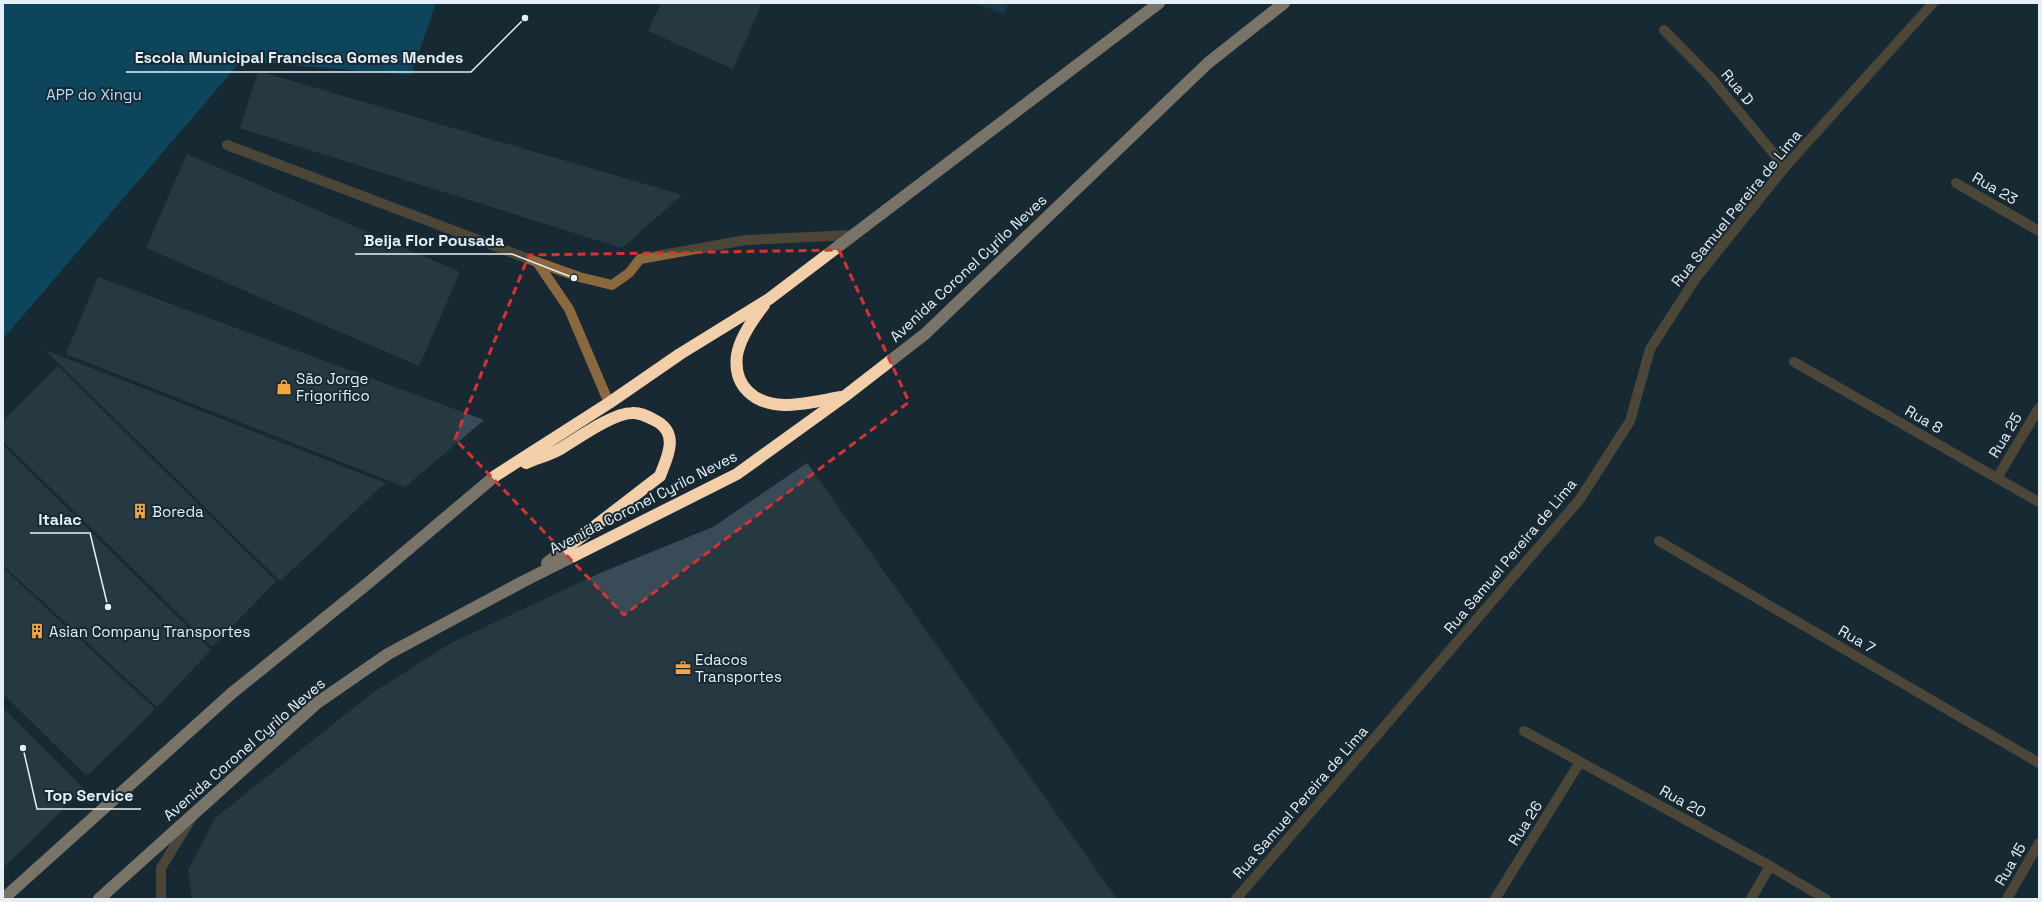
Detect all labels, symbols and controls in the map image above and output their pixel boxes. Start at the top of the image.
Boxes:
callout: Escola Municipal Francisca Gomes Mendes [126,44,471,72]
text: Escola Municipal Francisca Gomes Mendes [135,47,463,68]
street label: Rua D [1718,65,1759,109]
park label: APP do Xingu [46,85,142,104]
street label: Rua Samuel Pereira de Lima [1667,125,1805,290]
street label: Rua 23 [1969,167,2021,209]
street label: Avenida Coronel Cyrilo Neves [885,190,1051,346]
callout: Beija Flor Pousada [355,226,512,254]
text: Beija Flor Pousada [364,230,504,251]
place label: São Jorge Frigorífico [296,369,370,405]
shop icon: São Jorge Frigorífico [275,378,293,396]
street label: Rua 8 [1902,401,1946,437]
street label: Rua 25 [1984,409,2026,461]
street label: Avenida Coronel Cyrilo Neves [546,446,740,558]
street label: Rua Samuel Pereira de Lima [1440,474,1581,637]
building icon: Boreda [131,502,149,520]
place label: Boreda [152,502,204,521]
callout: Italac [30,505,90,533]
text: Italac [38,509,82,530]
street label: Rua 7 [1835,621,1879,657]
building icon: Asian Company Transportes [28,622,46,640]
place label: Asian Company Transportes [49,622,250,641]
place label: Edacos Transportes [695,650,782,686]
office icon: Edacos Transportes [674,659,692,677]
street label: Avenida Coronel Cyrilo Neves [159,674,329,824]
street label: Rua Samuel Pereira de Lima [1228,721,1372,882]
callout: Top Service [37,781,141,809]
street label: Rua 20 [1657,781,1709,821]
text: Top Service [45,785,133,806]
street label: Rua 26 [1504,797,1546,849]
street label: Rua 15 [1990,839,2030,889]

